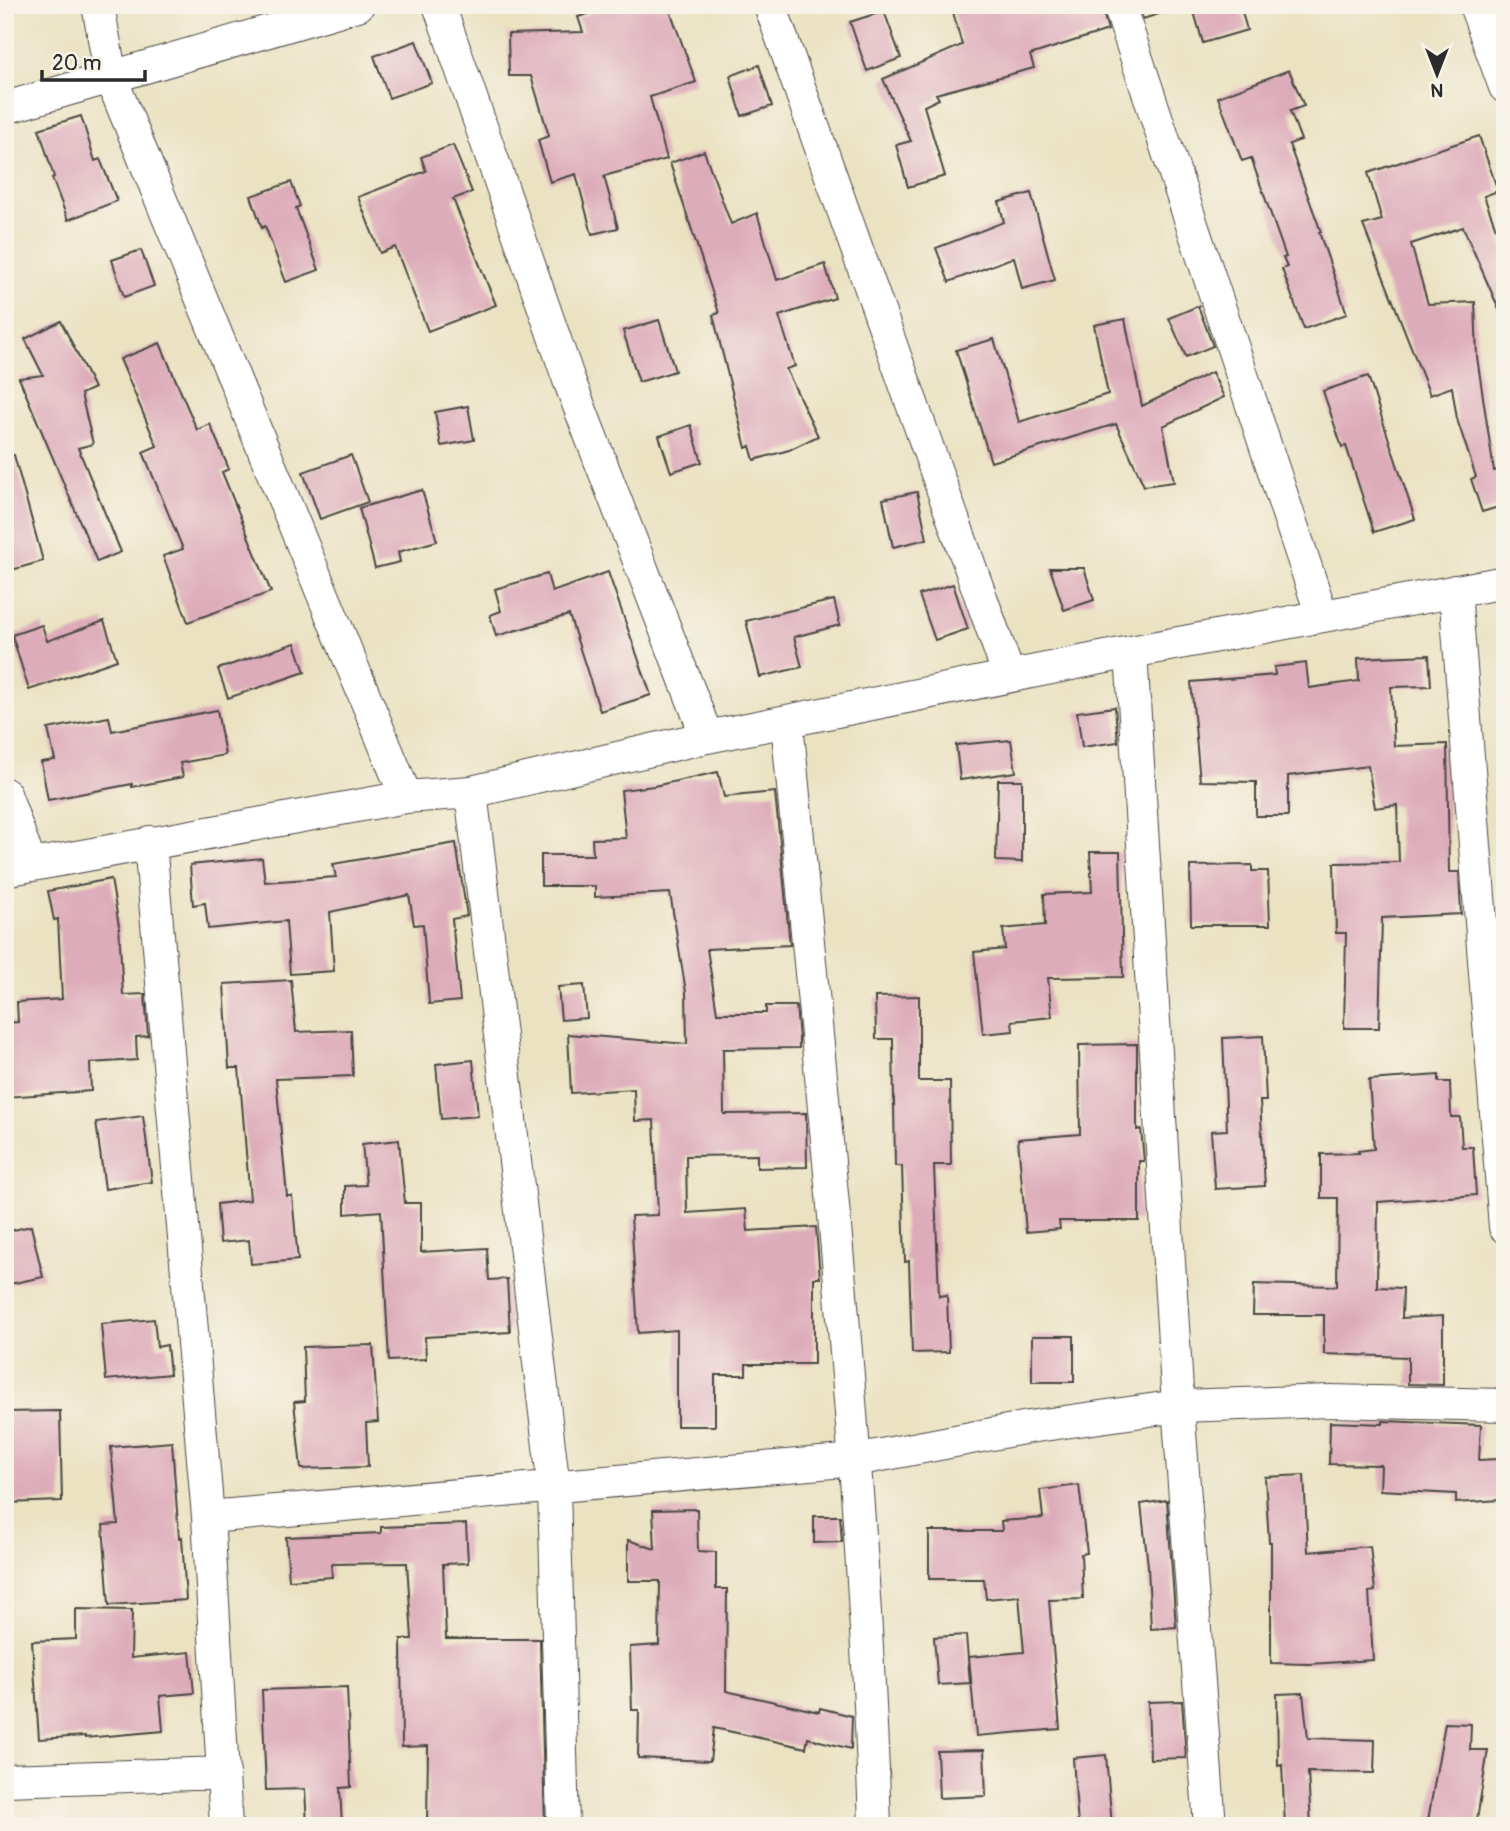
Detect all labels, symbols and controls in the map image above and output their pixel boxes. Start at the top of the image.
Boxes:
scale bar [42,38,145,82]
north arrow [1402,38,1472,108]
text: 20 m [52,50,101,77]
text: N [1430,78,1443,102]

